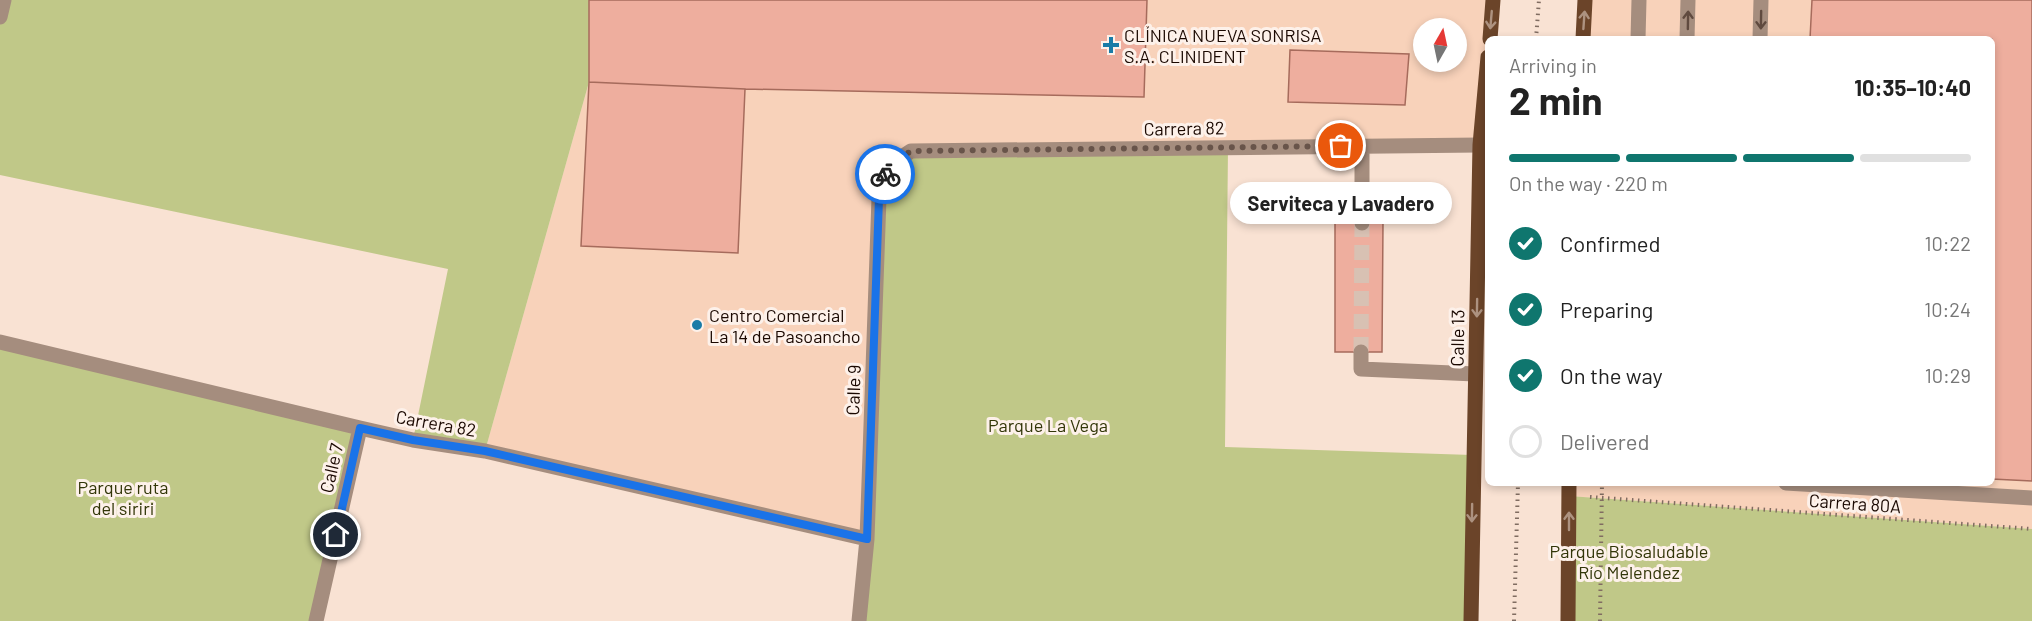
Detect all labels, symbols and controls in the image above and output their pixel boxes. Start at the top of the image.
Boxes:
one-way arrow [1485,9,1496,29]
one-way arrow [1755,9,1766,29]
one-way arrow [1579,10,1590,30]
one-way arrow [1682,10,1693,30]
north arrow [1413,18,1467,72]
map controls [1413,18,1467,72]
place label: CLÍNICA NUEVA SONRISA S.A. CLINIDENT [1124,24,1322,67]
marker: CLÍNICA NUEVA SONRISA S.A. CLINIDENT [1102,36,1120,54]
text: Arriving in [1509,53,1597,77]
text: 10:35–10:40 [1854,74,1971,100]
text: 2 min [1509,76,1602,123]
street label: Carrera 82 [1143,116,1225,140]
pin [1315,120,1366,171]
icon: bag [1324,129,1357,162]
courier [855,144,915,204]
icon: bike [869,158,902,191]
text: On the way · 220 m [1509,171,1668,195]
callout: Serviteca y Lavadero [1230,182,1452,224]
text: Serviteca y Lavadero [1248,191,1434,215]
icon: check [1509,227,1542,260]
text: Confirmed [1560,230,1660,256]
text: 10:22 [1924,231,1971,255]
icon: check [1509,293,1542,326]
text: Preparing [1560,296,1653,322]
text: 10:24 [1924,297,1971,321]
one-way arrow [1471,298,1483,318]
place label: Centro Comercial La 14 de Pasoancho [709,304,861,347]
street label: Calle 13 [1446,309,1468,367]
marker: Centro Comercial La 14 de Pasoancho [690,318,704,332]
icon: check [1509,359,1542,392]
text: On the way [1560,362,1663,388]
text: 10:29 [1925,363,1971,387]
street label: Calle 9 [841,364,865,416]
street label: Carrera 82 [394,405,478,441]
park label: Parque La Vega [988,414,1108,436]
text: Delivered [1560,428,1649,454]
street label: Calle 7 [315,441,347,495]
park label: Parque ruta del siriri [78,476,168,519]
street label: Carrera 80A [1808,489,1902,517]
one-way arrow [1466,503,1478,523]
pin [310,509,361,560]
one-way arrow [1563,511,1575,531]
icon: home [319,518,352,551]
park label: Parque Biosaludable Río Melendez [1550,540,1708,583]

